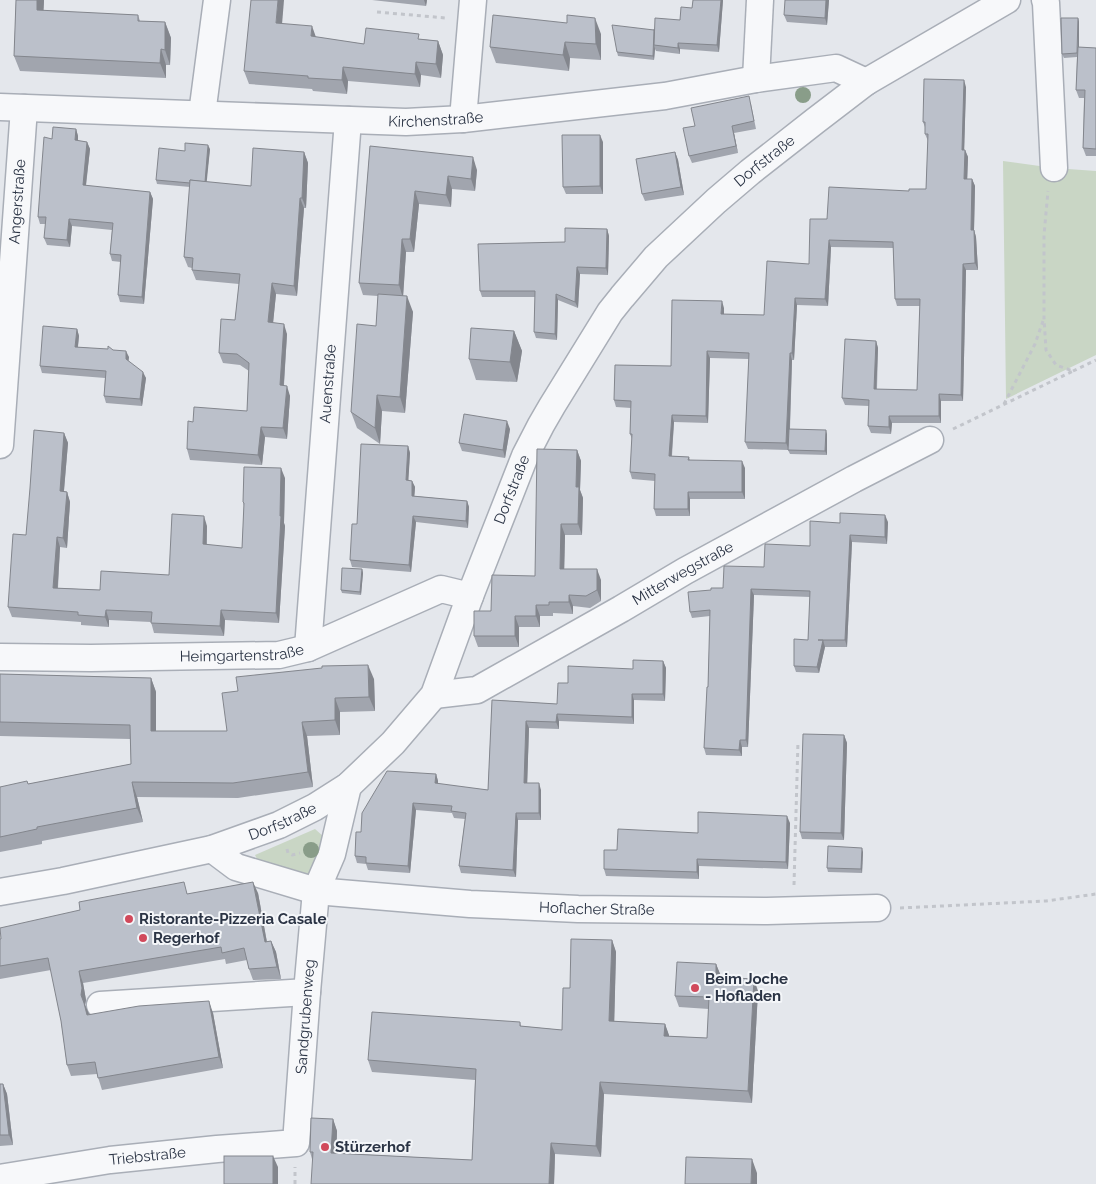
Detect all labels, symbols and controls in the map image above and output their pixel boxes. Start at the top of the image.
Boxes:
street label: Kirchenstraße [388,108,484,131]
street label: Dorfstraße [730,131,799,191]
street label: Angerstraße [5,158,29,245]
street label: Auenstraße [316,343,340,424]
street label: Dorfstraße [490,452,534,527]
street label: Mitterwegstraße [629,537,737,609]
street label: Heimgartenstraße [179,640,306,666]
street label: Dorfstraße [246,799,320,844]
street label: Hoflacher Straße [539,898,655,919]
place label: Ristorante-Pizzeria Casale [139,910,326,928]
marker: Ristorante-Pizzeria Casale [123,913,135,925]
place label: Regerhof [153,929,220,947]
marker: Regerhof [137,932,149,944]
street label: Sandgrubenweg [292,958,319,1075]
place label: Beim Joche - Hofladen [705,970,788,1005]
marker: Beim Joche - Hofladen [689,982,701,994]
place label: Stürzerhof [335,1138,411,1156]
marker: Stürzerhof [319,1141,331,1153]
street label: Triebstraße [108,1143,187,1169]

